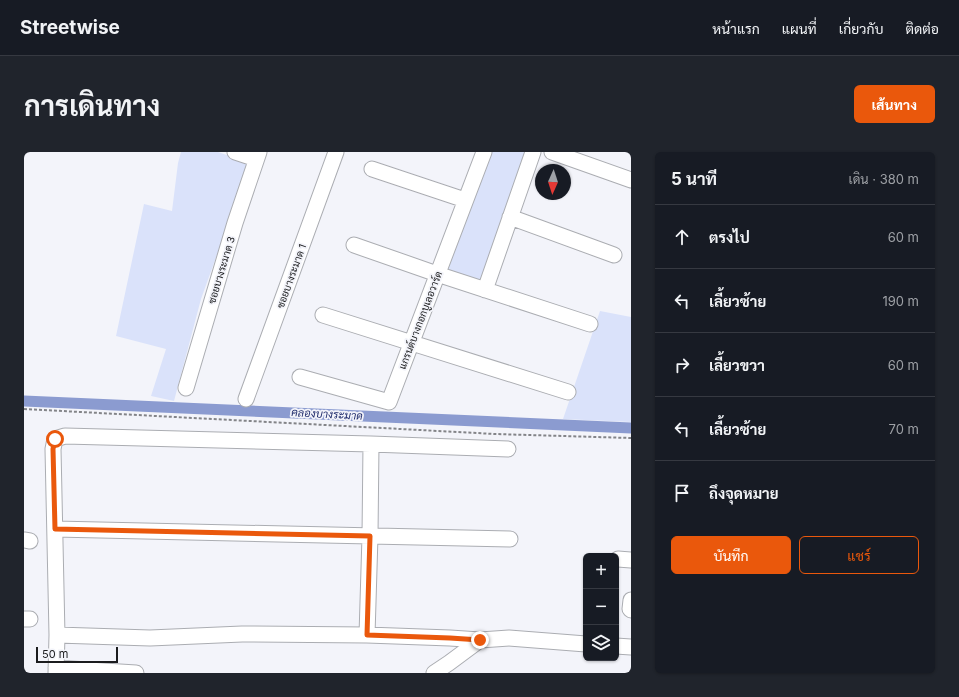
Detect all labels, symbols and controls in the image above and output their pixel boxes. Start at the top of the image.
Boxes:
text: Streetwise [20,16,120,39]
text: หน้าแรก [712,20,760,37]
text: แผนที่ [782,20,817,37]
text: เกี่ยวกับ [839,20,883,37]
text: ติดต่อ [905,20,939,37]
button: เส้นทาง [854,85,935,123]
text: การเดินทาง [24,89,160,123]
north arrow [535,164,571,200]
text: 5 นาที [671,169,717,189]
text: เดิน · 380 m [849,171,919,187]
icon: ahead [671,226,693,248]
text: ตรงไป [709,228,750,247]
text: 60 m [888,229,919,245]
street label: ซอยบางระมาด 3 [205,235,237,305]
street label: ซอยบางระมาด 1 [274,242,308,310]
street label: แกรนด์บางกอกบูเลอวาร์ด [395,269,446,371]
icon: left [671,290,693,312]
text: เลี้ยวซ้าย [709,292,766,311]
text: 190 m [882,293,919,309]
icon: right [671,354,693,376]
text: เลี้ยวขวา [709,356,765,375]
text: 60 m [888,357,919,373]
water label: คลองบางระมาด [291,405,363,423]
icon: left [671,418,693,440]
text: เลี้ยวซ้าย [709,420,766,439]
text: 70 m [889,421,919,437]
route start [46,430,64,448]
icon: arrive [671,482,693,504]
text: ถึงจุดหมาย [709,484,779,503]
button: บันทึก [671,536,791,574]
button: แชร์ [799,536,919,574]
map controls [583,553,619,661]
button: + [583,553,619,589]
button: − [583,589,619,625]
button: layers [583,625,619,661]
route end [471,631,489,649]
scale bar [36,645,118,664]
text: 50 m [42,647,68,661]

